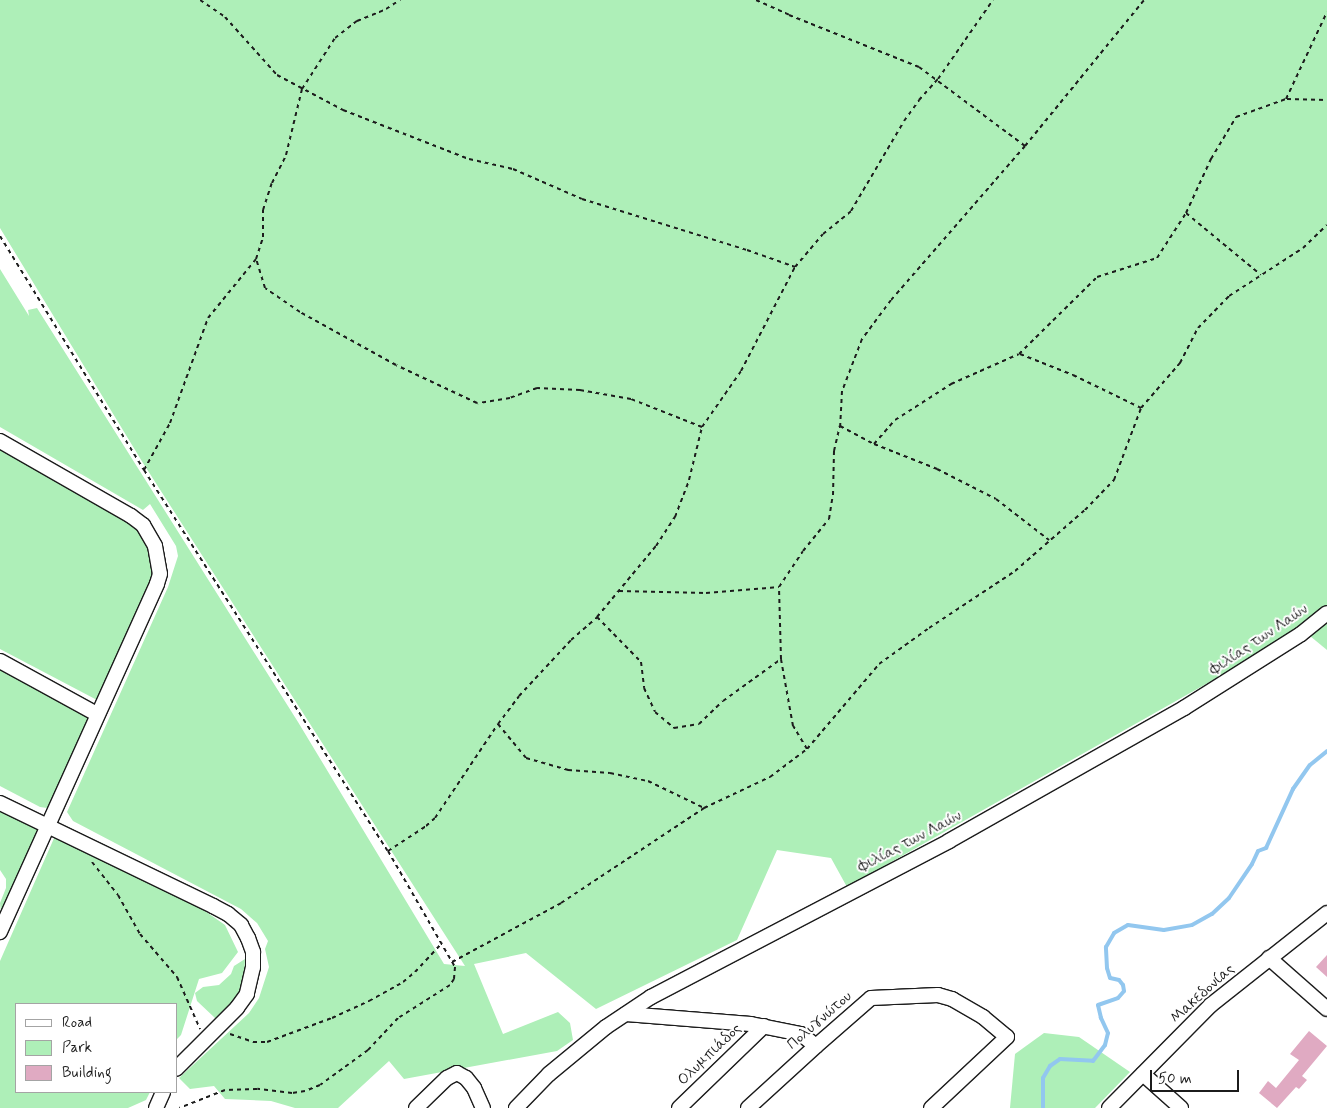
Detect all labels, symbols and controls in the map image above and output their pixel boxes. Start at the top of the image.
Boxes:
street label: Φιλίας των Λαών [1206,601,1312,679]
street label: Φιλίας των Λαών [855,807,965,877]
street label: Μακεδονίας [1167,961,1239,1027]
street label: Πολυγνώτου [784,988,856,1054]
legend [15,1003,178,1093]
text: Road [62,1013,92,1033]
street label: Ολυμπιάδος [674,1020,746,1090]
text: Park [62,1038,92,1058]
scale bar [1152,1060,1241,1092]
text: Building [62,1063,112,1083]
text: 50 m [1158,1069,1192,1089]

